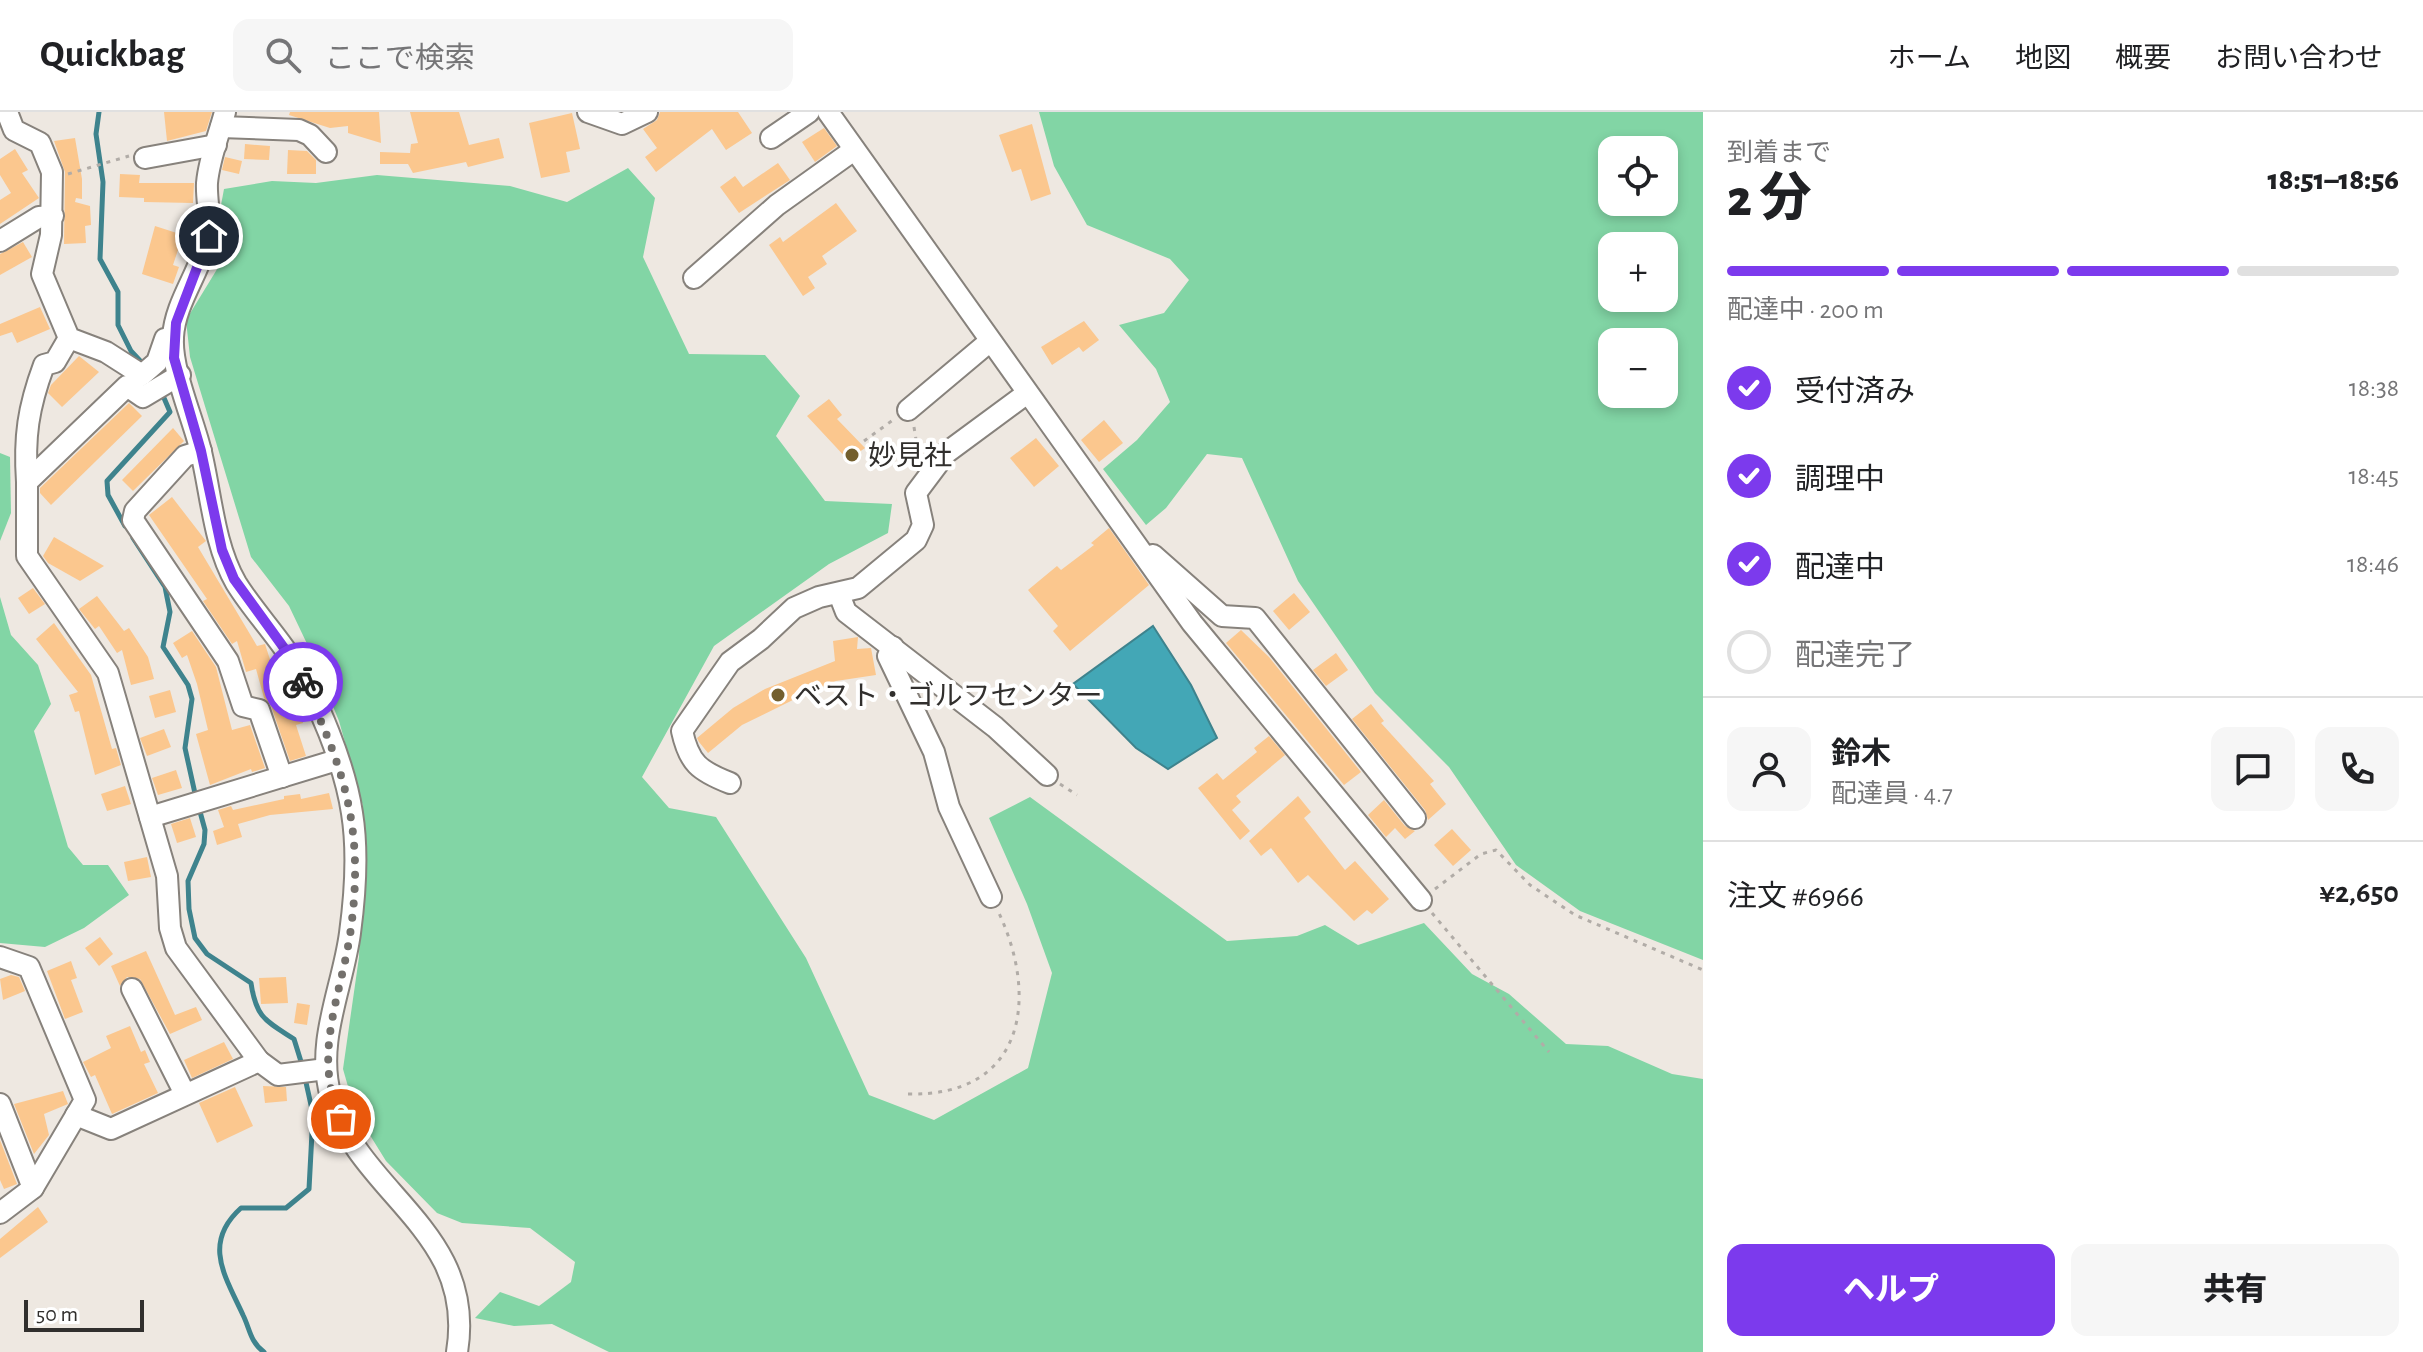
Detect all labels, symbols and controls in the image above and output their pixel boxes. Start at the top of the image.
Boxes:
search box [233,19,793,91]
icon: search [261,33,305,77]
text: Quickbag [40,36,185,74]
text: ここで検索 [325,44,475,74]
text: ホーム [1888,45,1971,73]
text: 地図 [2015,45,2071,73]
text: 概要 [2115,45,2171,73]
text: お問い合わせ [2215,45,2383,73]
map controls [1598,136,1678,408]
button: locate [1598,136,1678,216]
text: 到着まで [1727,140,1831,166]
text: 18:51–18:56 [2268,165,2399,195]
text: 2 分 [1727,173,1811,225]
pin [175,202,243,270]
icon: home [187,214,231,258]
button: + [1598,232,1678,312]
text: 配達中 · 200 m [1727,297,1884,323]
button: − [1598,328,1678,408]
icon: check [1727,366,1771,410]
text: 18:38 [2349,375,2399,401]
text: 受付済み [1795,377,1915,407]
place label: 妙見社 [868,441,952,471]
marker: 妙見社 [843,446,861,464]
icon: check [1727,454,1771,498]
text: 18:45 [2348,463,2399,489]
text: 調理中 [1795,465,1885,495]
icon: check [1727,542,1771,586]
text: 18:46 [2347,551,2399,577]
text: 配達中 [1795,553,1885,583]
text: 配達完了 [1795,641,1915,671]
courier [263,642,343,722]
icon: bike [281,660,325,704]
place label: ベスト・ゴルフセンター [794,681,1103,711]
marker: ベスト・ゴルフセンター [769,686,787,704]
button: person [1727,727,1811,811]
button: chat [2211,727,2295,811]
button: phone [2315,727,2399,811]
text: 鈴木 [1831,739,1891,769]
text: 配達員 · 4.7 [1831,781,1953,807]
text: ¥2,650 [2319,878,2399,908]
text: 注文 #6966 [1727,882,1864,912]
pin [307,1085,375,1153]
icon: bag [319,1097,363,1141]
button: ヘルプ [1727,1244,2055,1336]
button: 共有 [2071,1244,2399,1336]
scale bar [24,1296,144,1332]
text: 50 m [36,1303,78,1325]

